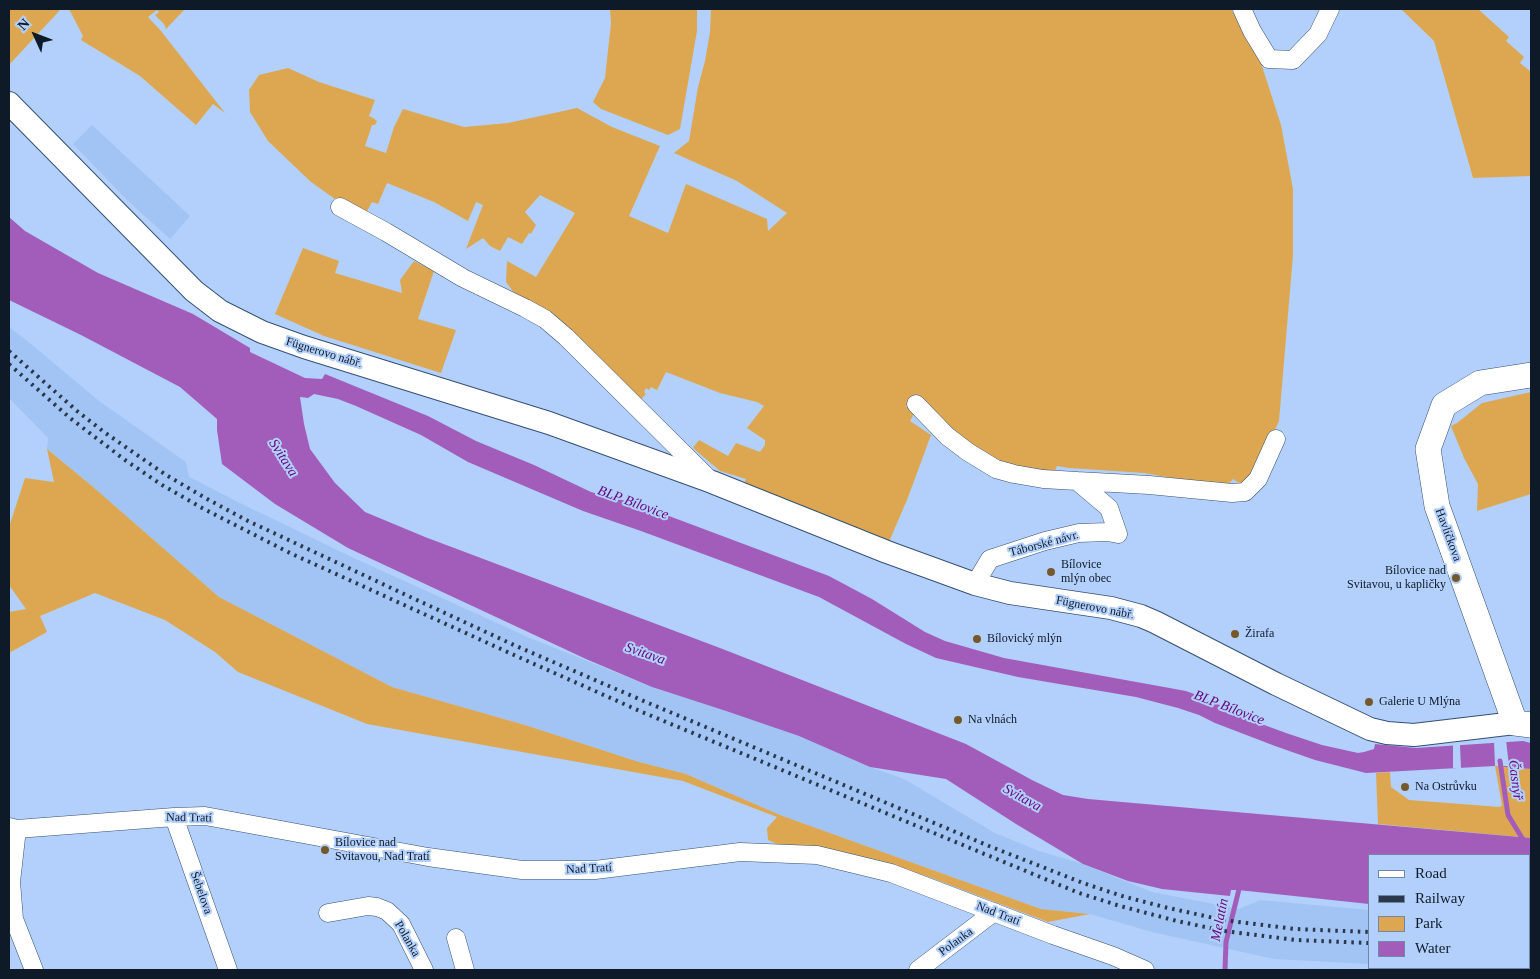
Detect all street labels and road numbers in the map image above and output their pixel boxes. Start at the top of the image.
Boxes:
street label: Fügnerovo nábř. [284,335,364,371]
street label: Havlíčkova [1432,507,1464,563]
street label: Táborské návr. [1008,528,1080,560]
street label: Fügnerovo nábř. [1055,593,1135,623]
street label: Nad Tratí [166,810,212,826]
street label: Nad Tratí [566,861,612,877]
street label: Šebelova [187,870,215,916]
street label: Nad Tratí [974,899,1022,929]
street label: Polanka [391,919,423,959]
street label: Polanka [936,925,976,959]

